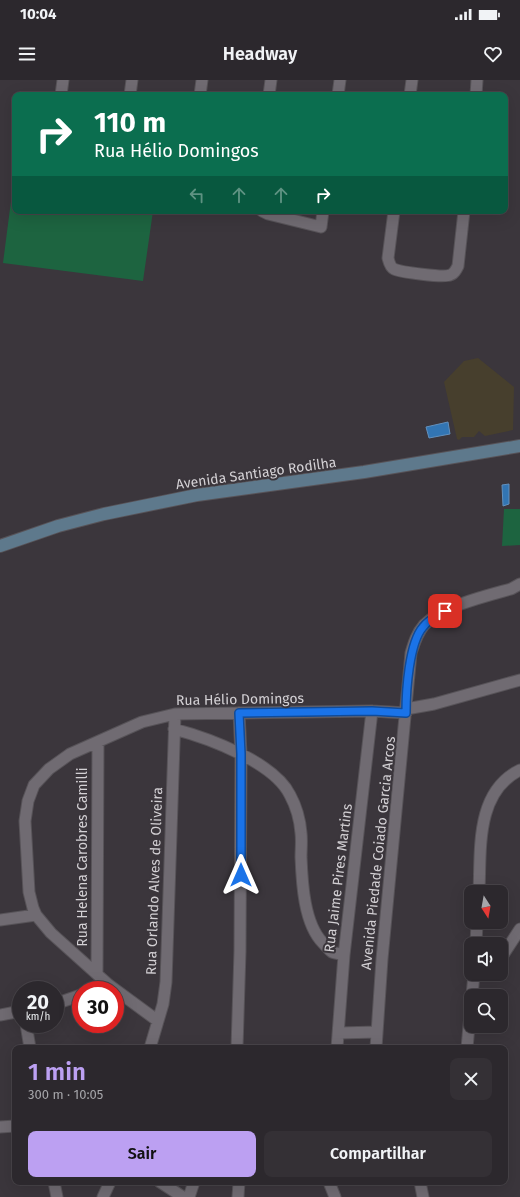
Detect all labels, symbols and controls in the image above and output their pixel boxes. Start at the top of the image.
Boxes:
text: 10:04 [20,5,57,23]
icon: menu [16,43,38,65]
text: Headway [223,43,297,65]
icon: heart [482,43,504,65]
text: 110 m [94,106,166,139]
icon: right [28,108,80,160]
text: Rua Hélio Domingos [94,140,259,162]
icon: left [186,184,208,206]
icon: ahead [228,184,250,206]
icon: ahead [270,184,292,206]
icon: right [312,184,334,206]
street label: Avenida Santiago Rodilha [175,454,337,493]
pin [428,594,462,628]
icon: arrive [434,600,456,622]
street label: Rua Hélio Domingos [176,690,305,709]
street label: Avenida Piedade Coiado Garcia Arcos [358,735,399,971]
street label: Rua Helena Carobres Camilli [74,767,91,947]
street label: Rua Orlando Alves de Oliveira [143,787,166,975]
street label: Rua Jaime Pires Martins [321,802,356,953]
position arrow [220,854,262,896]
north arrow [464,885,508,929]
map controls [464,885,508,1033]
button: sound [464,937,508,981]
speed limit sign: 30 [72,981,124,1033]
button: search [464,989,508,1033]
text: 20 [27,990,49,1014]
text: km/h [26,1011,50,1023]
text: 1 min [28,1058,86,1086]
button: close [450,1058,492,1100]
text: 300 m · 10:05 [28,1087,103,1102]
button: Sair [28,1131,256,1177]
button: Compartilhar [264,1131,492,1177]

